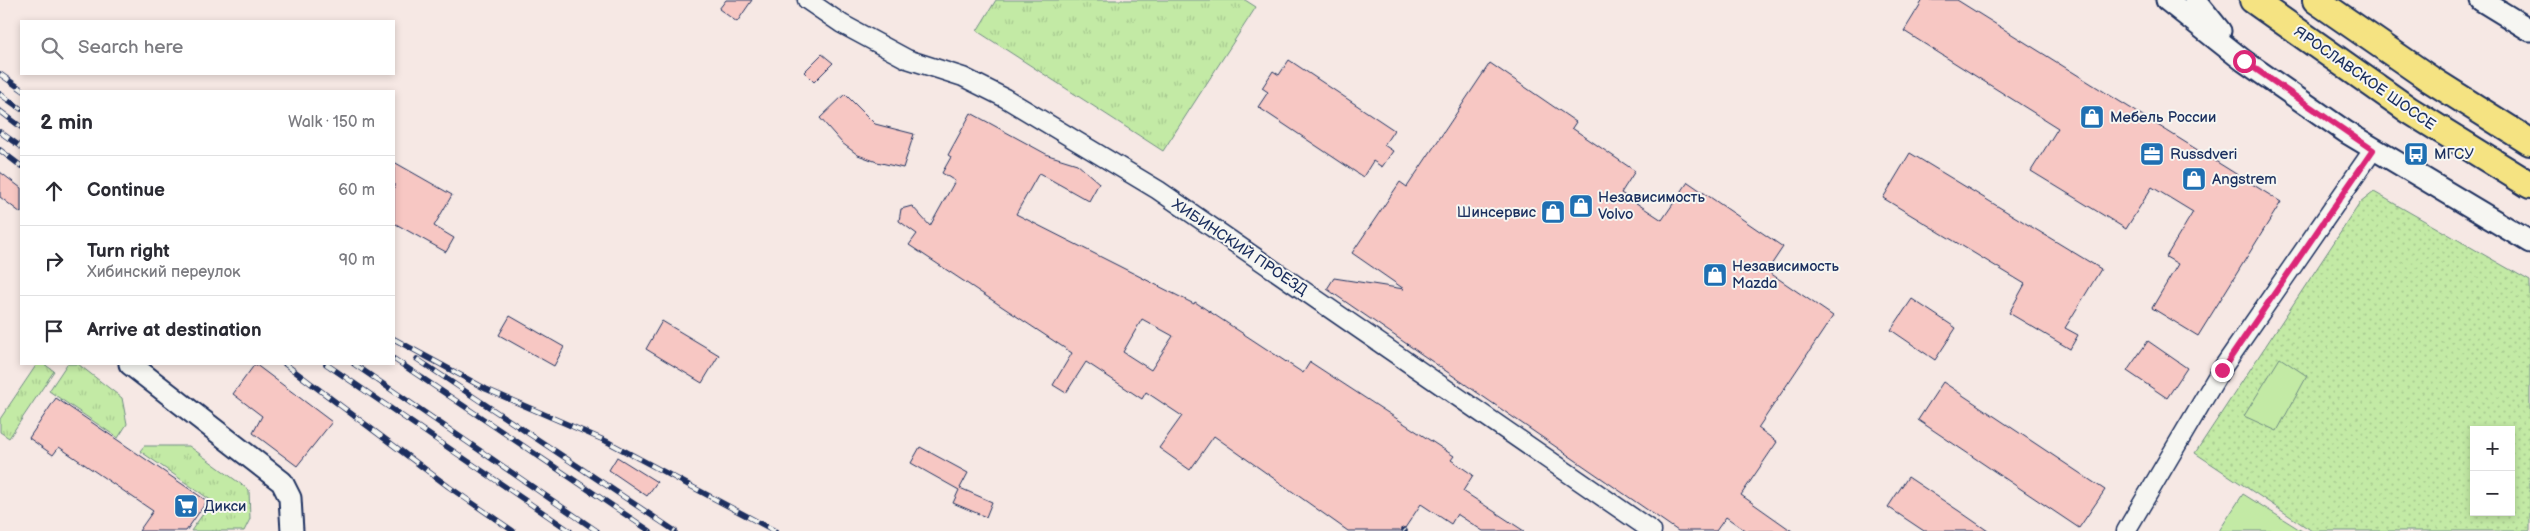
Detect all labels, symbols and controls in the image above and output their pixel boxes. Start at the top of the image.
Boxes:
search box [20,20,395,75]
street label: ЯРОСЛАВСКОЕ ШОССЕ [2290,22,2439,135]
icon: search [38,34,66,62]
text: Search here [78,36,183,59]
route start [2233,50,2256,73]
shop icon: Мебель России [2079,104,2105,130]
place label: Мебель России [2110,108,2216,127]
text: 2 min [40,110,93,135]
text: Walk · 150 m [288,113,375,132]
office icon: Russdveri [2139,141,2165,167]
bus stop icon: МГСУ [2403,141,2429,167]
place label: Russdveri [2170,145,2237,164]
place label: МГСУ [2434,145,2474,164]
shop icon: Angstrem [2181,166,2207,192]
place label: Angstrem [2212,170,2277,189]
icon: ahead [40,177,68,205]
text: Continue [87,179,165,202]
text: 60 m [338,181,375,200]
place label: Независимость Volvo [1598,188,1706,224]
shop icon: Независимость Volvo [1568,193,1594,219]
street label: ХИБИНСКИЙ ПРОЕЗД [1168,195,1311,300]
shop icon: Шинсервис [1540,199,1566,225]
place label: Шинсервис [1457,203,1537,222]
text: Turn right [87,240,170,263]
icon: right [40,247,68,275]
text: 90 m [339,251,375,270]
place label: Независимость Mazda [1732,257,1840,293]
shop icon: Независимость Mazda [1702,262,1728,288]
text: Хибинский переулок [87,263,241,282]
icon: arrive [40,317,68,345]
text: Arrive at destination [87,319,262,342]
route end [2211,359,2234,382]
map controls [2470,426,2515,516]
button: + [2470,426,2515,471]
button: − [2470,471,2515,516]
supermarket icon: Дикси [173,493,199,519]
place label: Дикси [204,497,246,516]

